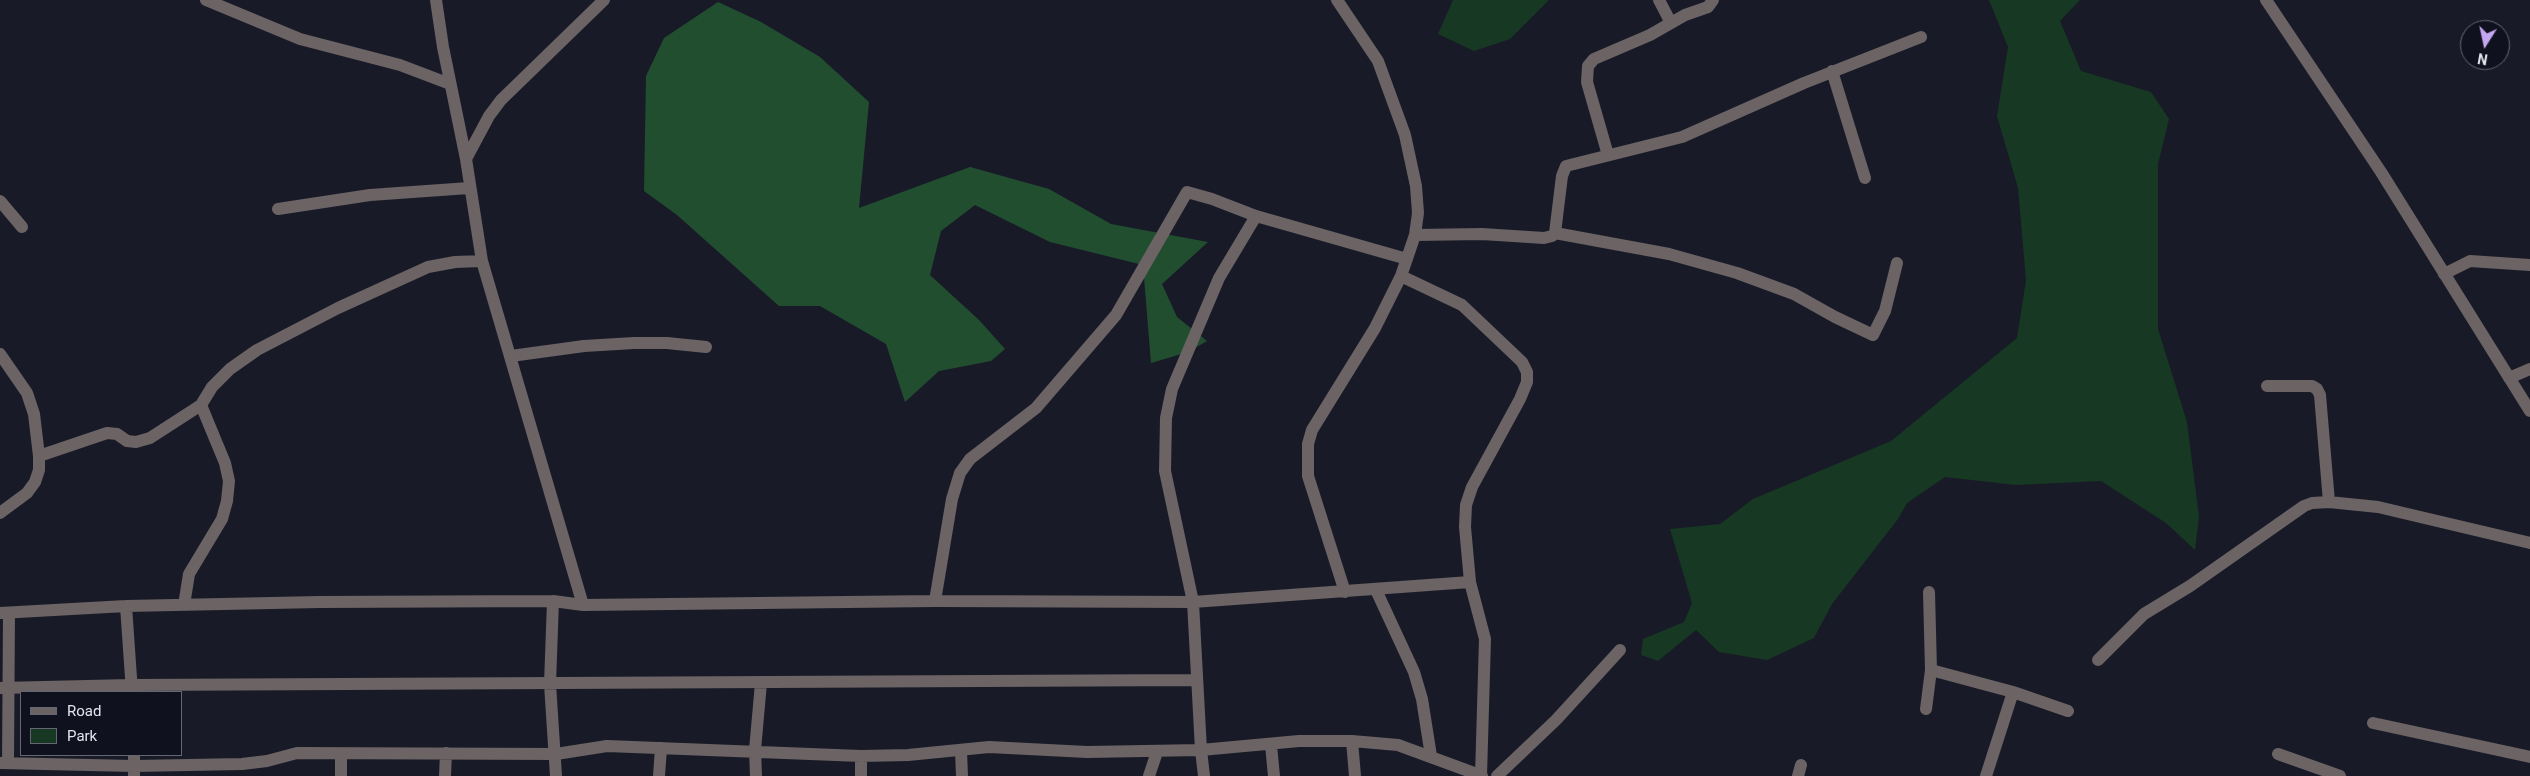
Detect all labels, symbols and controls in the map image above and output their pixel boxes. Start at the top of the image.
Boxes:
north arrow [2460,20,2510,70]
text: N [2476,50,2489,68]
legend [20,691,182,756]
text: Road [67,702,101,720]
text: Park [67,727,97,745]

